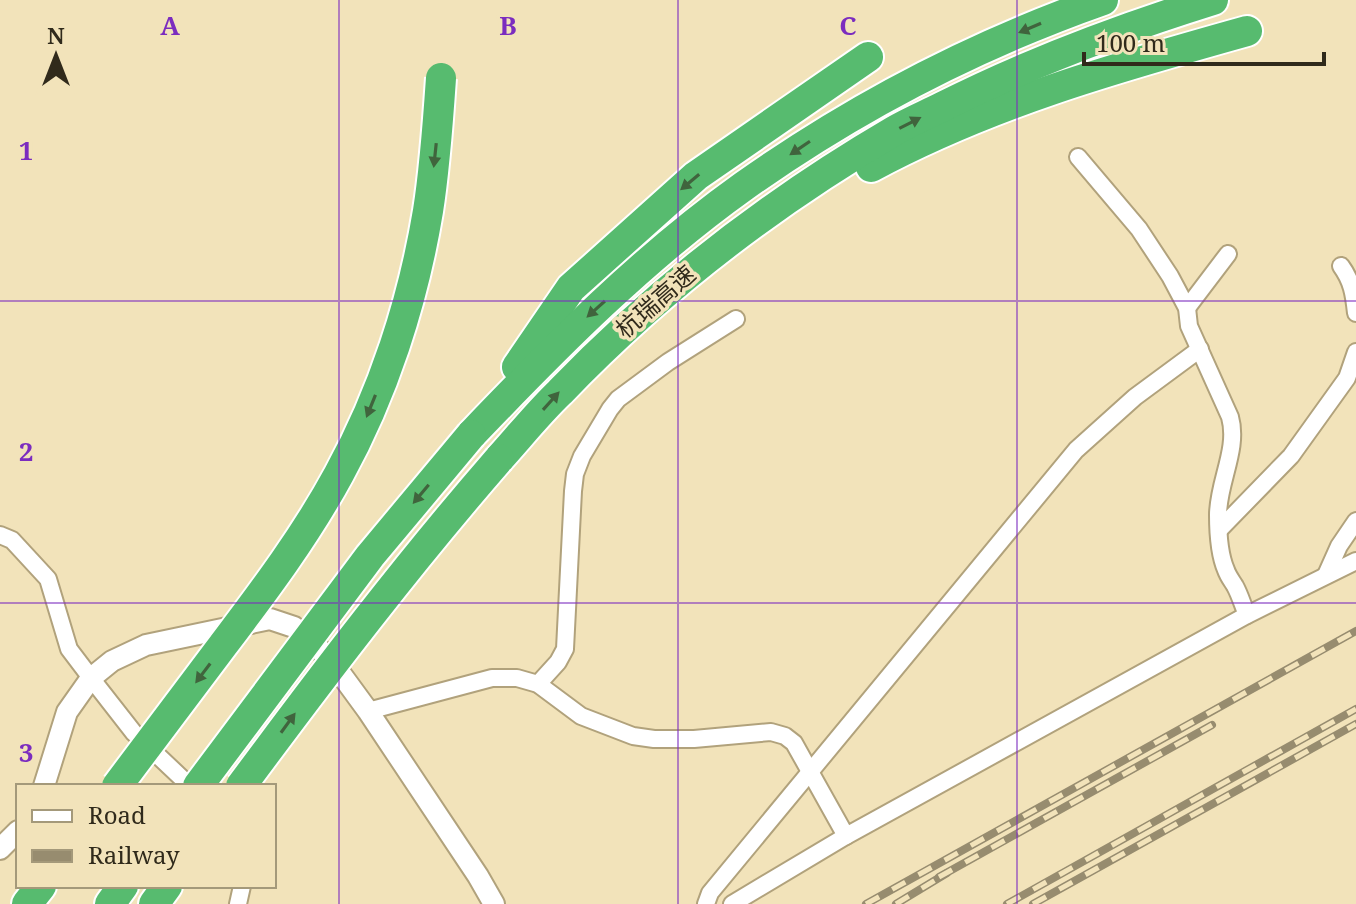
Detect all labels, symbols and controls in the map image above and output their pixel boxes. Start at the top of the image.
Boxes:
text: A [160,7,180,43]
text: B [499,7,517,43]
text: C [839,7,857,43]
north arrow [16,16,96,96]
scale bar [1084,16,1324,66]
text: N [47,20,65,50]
one-way arrow [1018,22,1042,35]
text: 100 m [1096,26,1165,59]
one-way arrow [898,116,921,130]
text: 1 [19,132,33,168]
one-way arrow [789,140,810,155]
one-way arrow [428,143,441,168]
one-way arrow [680,173,700,190]
street label: 杭瑞高速 [608,257,702,345]
one-way arrow [587,300,606,318]
one-way arrow [541,392,559,411]
one-way arrow [365,394,378,418]
text: 2 [19,433,33,469]
one-way arrow [413,484,430,504]
one-way arrow [195,662,211,683]
one-way arrow [279,713,295,734]
text: 3 [19,734,33,770]
legend [16,784,276,888]
text: Road [88,798,146,831]
text: Railway [88,838,180,871]

